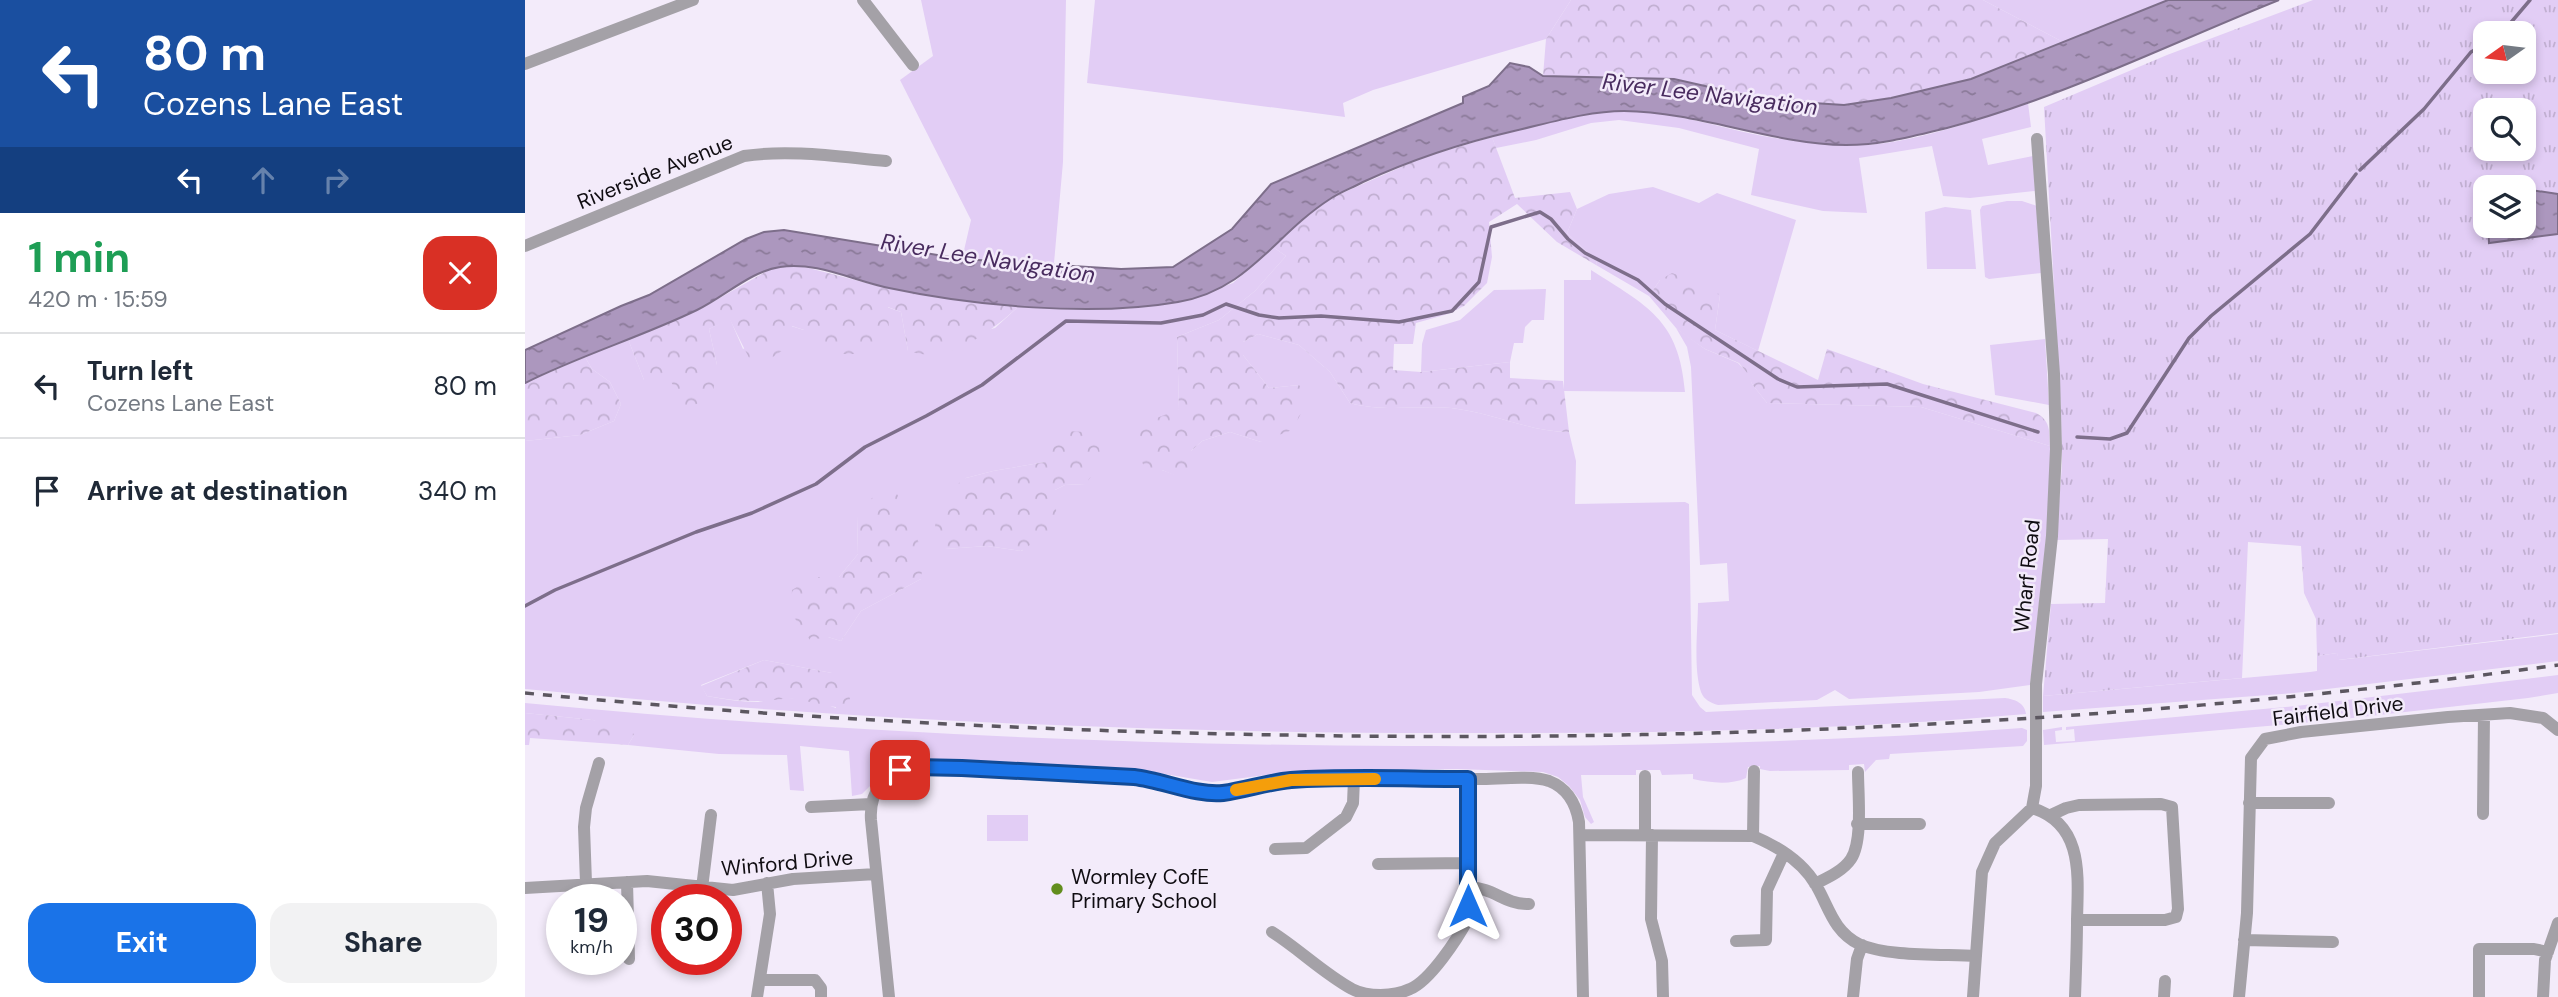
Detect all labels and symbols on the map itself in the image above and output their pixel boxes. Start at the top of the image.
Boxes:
north arrow [2473,21,2536,84]
water label: River Lee Navigation [1601,66,1819,122]
street label: Riverside Avenue [573,128,737,216]
water label: River Lee Navigation [879,226,1097,290]
street label: Wharf Road [2007,518,2047,634]
street label: Fairfield Drive [2271,689,2405,733]
pin [870,740,930,800]
street label: Winford Drive [720,843,854,883]
place label: Wormley CofE Primary School [1071,863,1217,915]
position arrow [1431,869,1505,943]
marker: Wormley CofE Primary School [1049,881,1065,897]
speed limit sign: 30 [651,884,742,975]

